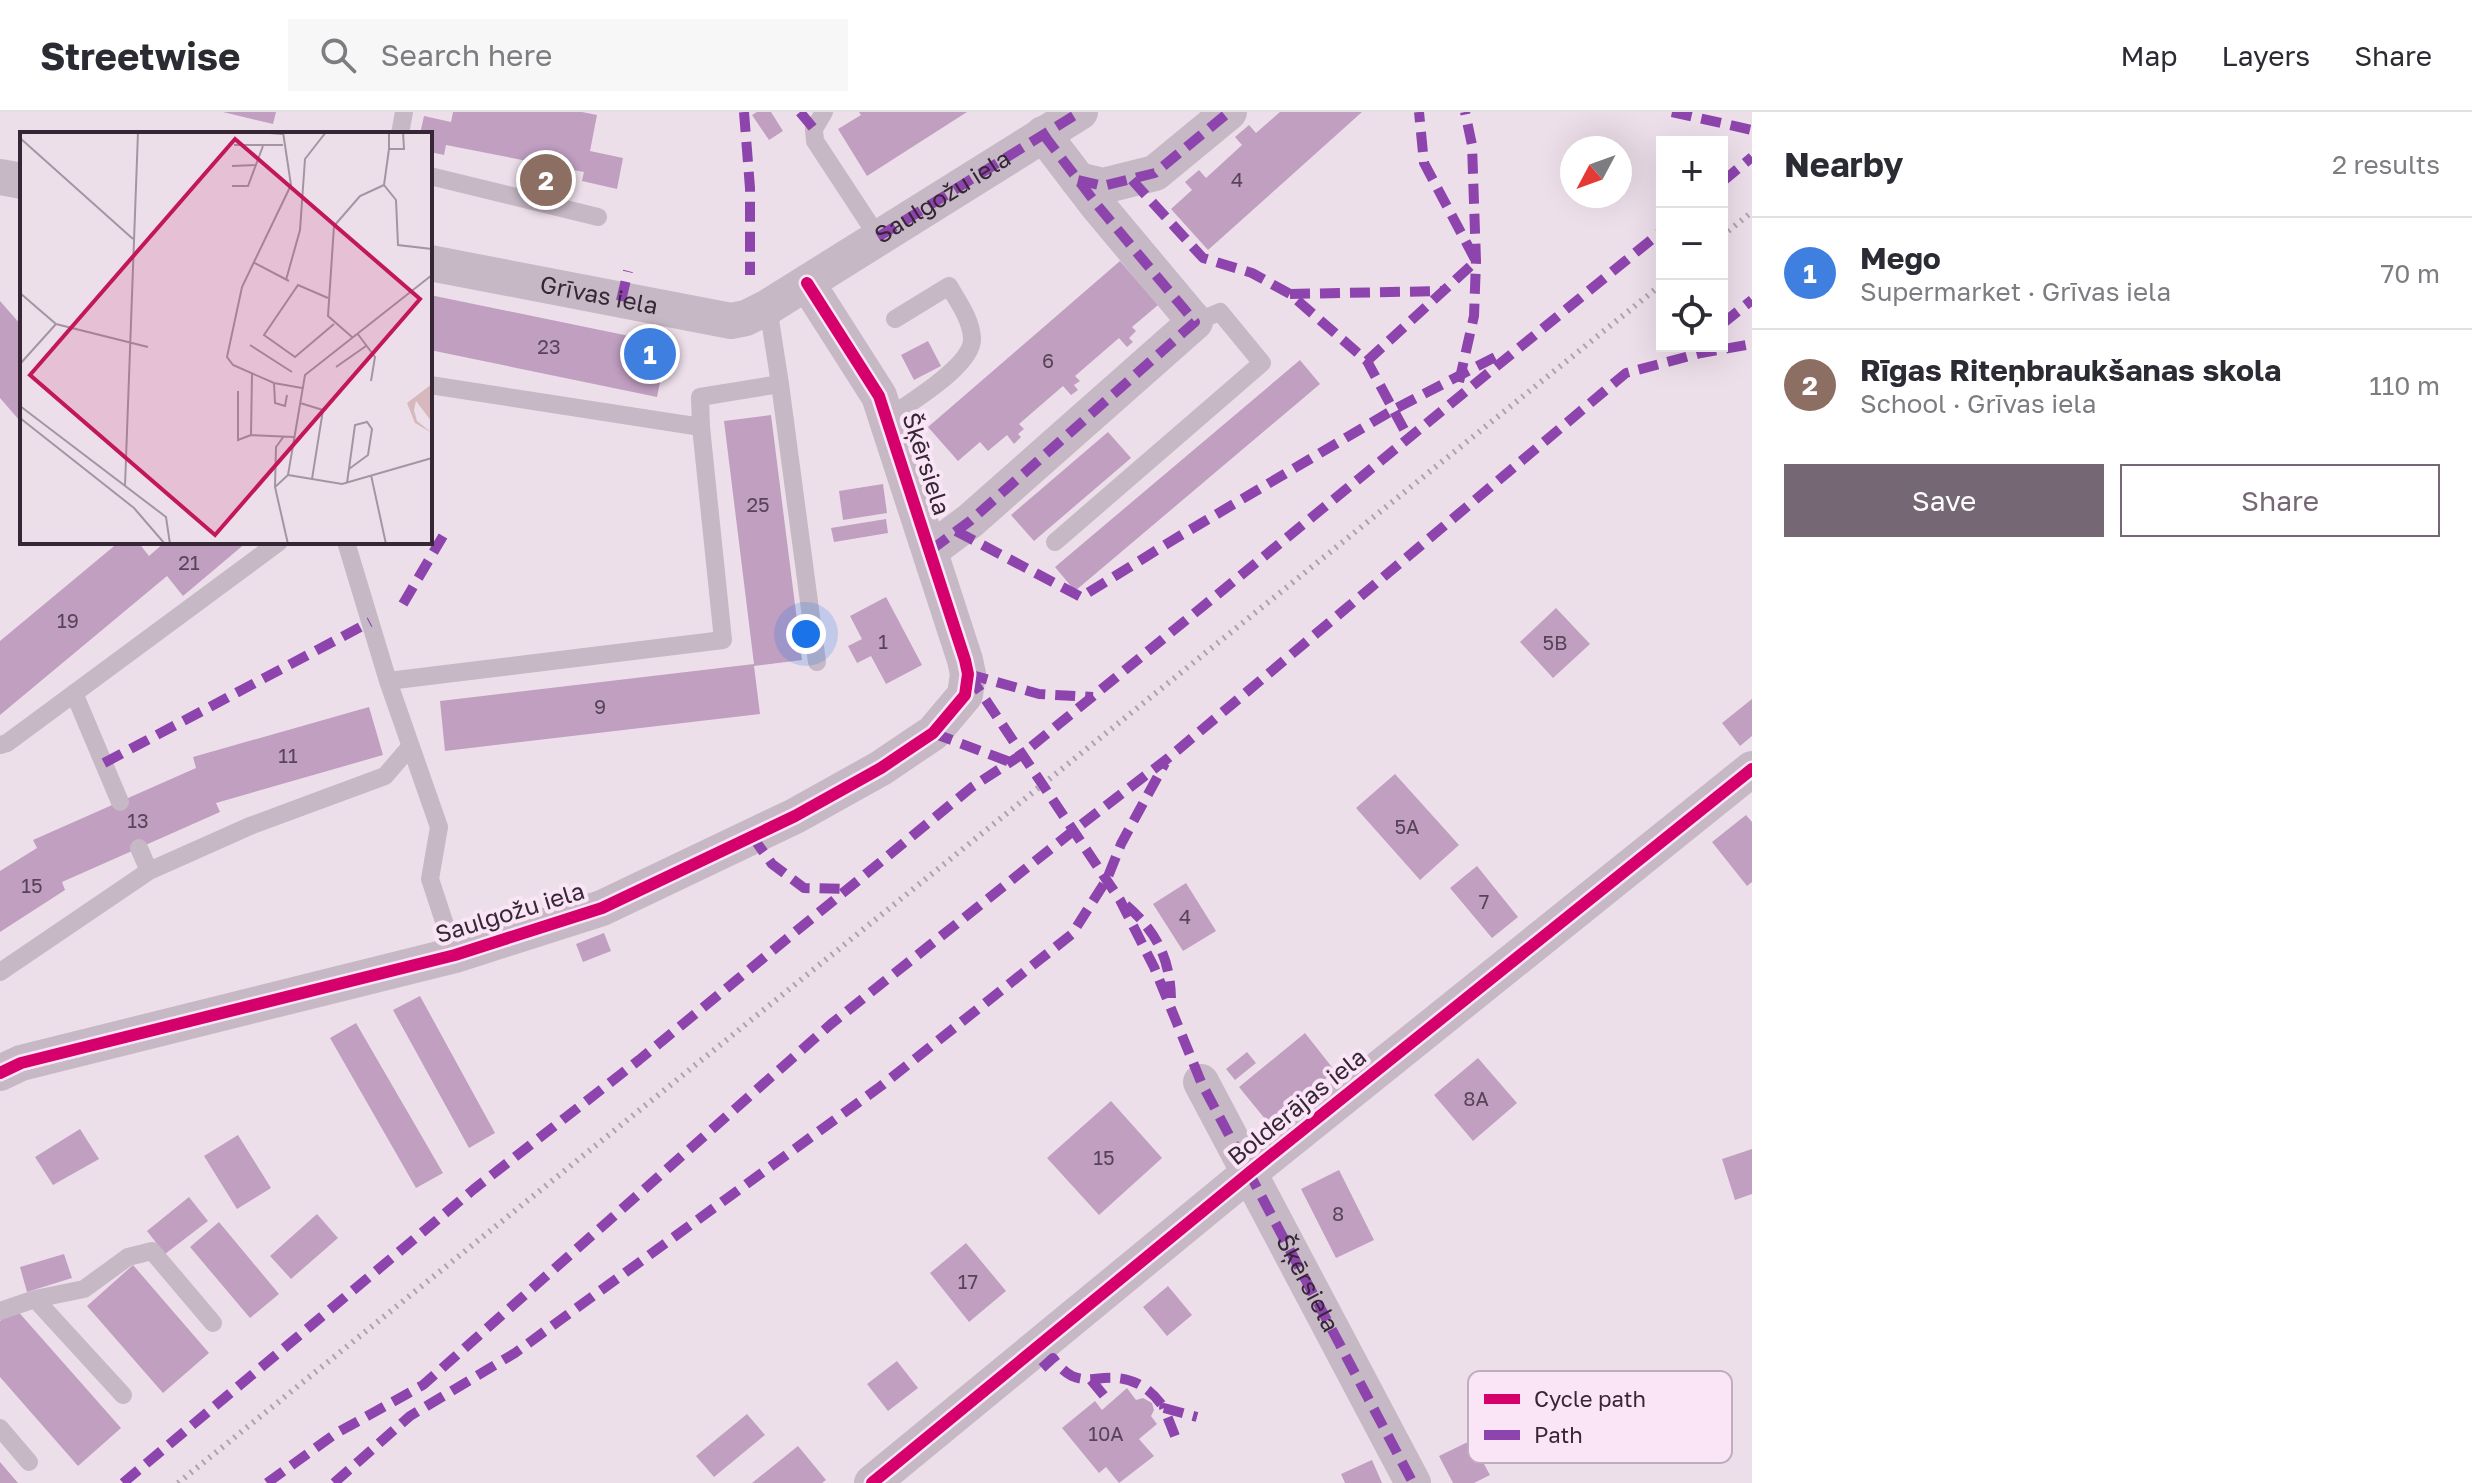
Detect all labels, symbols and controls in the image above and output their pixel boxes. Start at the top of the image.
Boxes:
search box [288,19,848,91]
text: Streetwise [40,33,240,78]
icon: search [316,33,360,77]
text: Search here [380,37,552,73]
text: Map [2120,39,2178,72]
text: Layers [2222,39,2310,72]
text: Share [2354,39,2432,72]
inset map [20,132,432,544]
north arrow [1560,136,1632,208]
map controls [1656,136,1728,352]
button: + [1656,136,1728,208]
street label: Saulgožu iela [869,143,1015,249]
text: Nearby [1784,144,1904,184]
text: 2 results [2332,149,2440,180]
pin: 2 [520,150,572,210]
house number: 4 [1231,167,1243,191]
button: − [1656,208,1728,280]
text: Mego [1860,240,1941,276]
text: 1 [1803,258,1817,289]
text: 70 m [2381,258,2440,289]
street label: Grīvas iela [538,269,661,320]
text: Supermarket · Grīvas iela [1860,276,2171,307]
button: locate [1656,280,1728,352]
pin: 1 [624,324,676,384]
house number: 23 [537,334,561,358]
house number: 6 [1042,348,1054,372]
text: Rīgas Riteņbraukšanas skola [1860,352,2281,388]
text: 2 [1802,370,1818,401]
text: 110 m [2369,370,2440,401]
text: School · Grīvas iela [1860,388,2096,419]
street label: Šķērsiela [896,409,958,519]
button: Save [1784,464,2104,537]
button: Share [2120,464,2440,537]
house number: 25 [746,492,770,516]
house number: 21 [178,550,200,574]
house number: 19 [57,608,79,632]
your location [786,614,826,654]
house number: 1 [878,629,888,653]
house number: 5B [1543,630,1568,654]
house number: 9 [594,694,606,718]
house number: 11 [278,743,298,767]
house number: 13 [127,808,149,832]
house number: 5A [1395,814,1420,838]
house number: 15 [21,873,43,897]
street label: Saulgožu iela [431,875,588,948]
house number: 7 [1479,889,1489,913]
house number: 4 [1179,904,1191,928]
street label: Bolderājas iela [1221,1041,1371,1170]
house number: 8A [1463,1086,1489,1110]
house number: 15 [1093,1145,1115,1169]
house number: 8 [1332,1201,1344,1225]
street label: Šķērsiela [1271,1229,1346,1336]
house number: 17 [958,1269,978,1293]
legend [1468,1371,1732,1463]
text: Cycle path [1534,1385,1646,1412]
house number: 10A [1088,1421,1124,1445]
text: Path [1534,1421,1583,1448]

